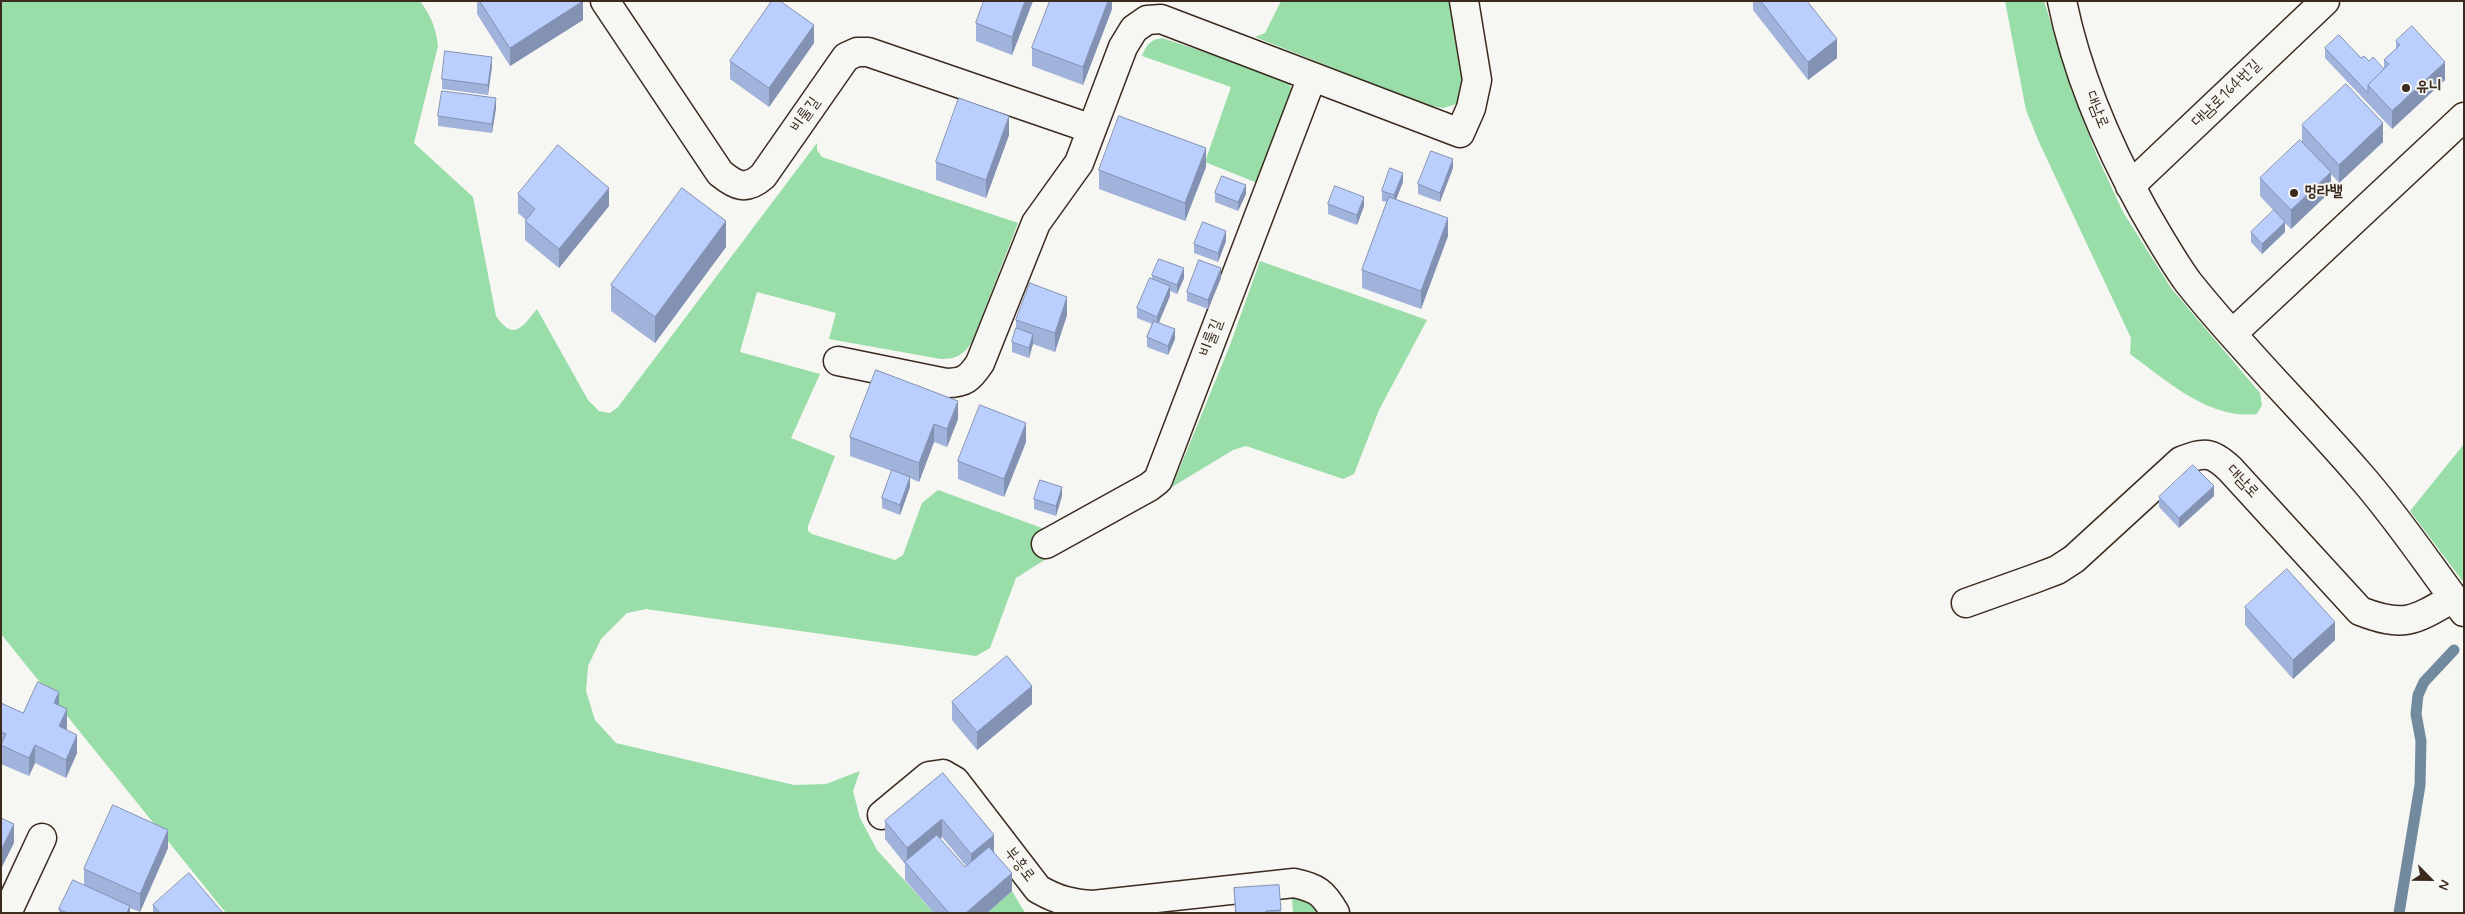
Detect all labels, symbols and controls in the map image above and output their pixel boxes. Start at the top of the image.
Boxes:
street label: 대남로164번길 [2188,56,2266,132]
place label: 유니 [2416,78,2442,98]
marker: 유니 [2400,82,2412,94]
street label: 대남로 [2080,89,2112,131]
street label: 비룰길 [787,94,825,136]
place label: 멍라밸 [2304,183,2343,203]
marker: 멍라밸 [2288,187,2300,199]
street label: 비룰길 [1196,317,1228,359]
street label: 대남로 [2222,461,2262,503]
street label: 부흥로 [1000,844,1038,886]
north arrow [2405,854,2455,904]
text: N [2434,877,2454,893]

